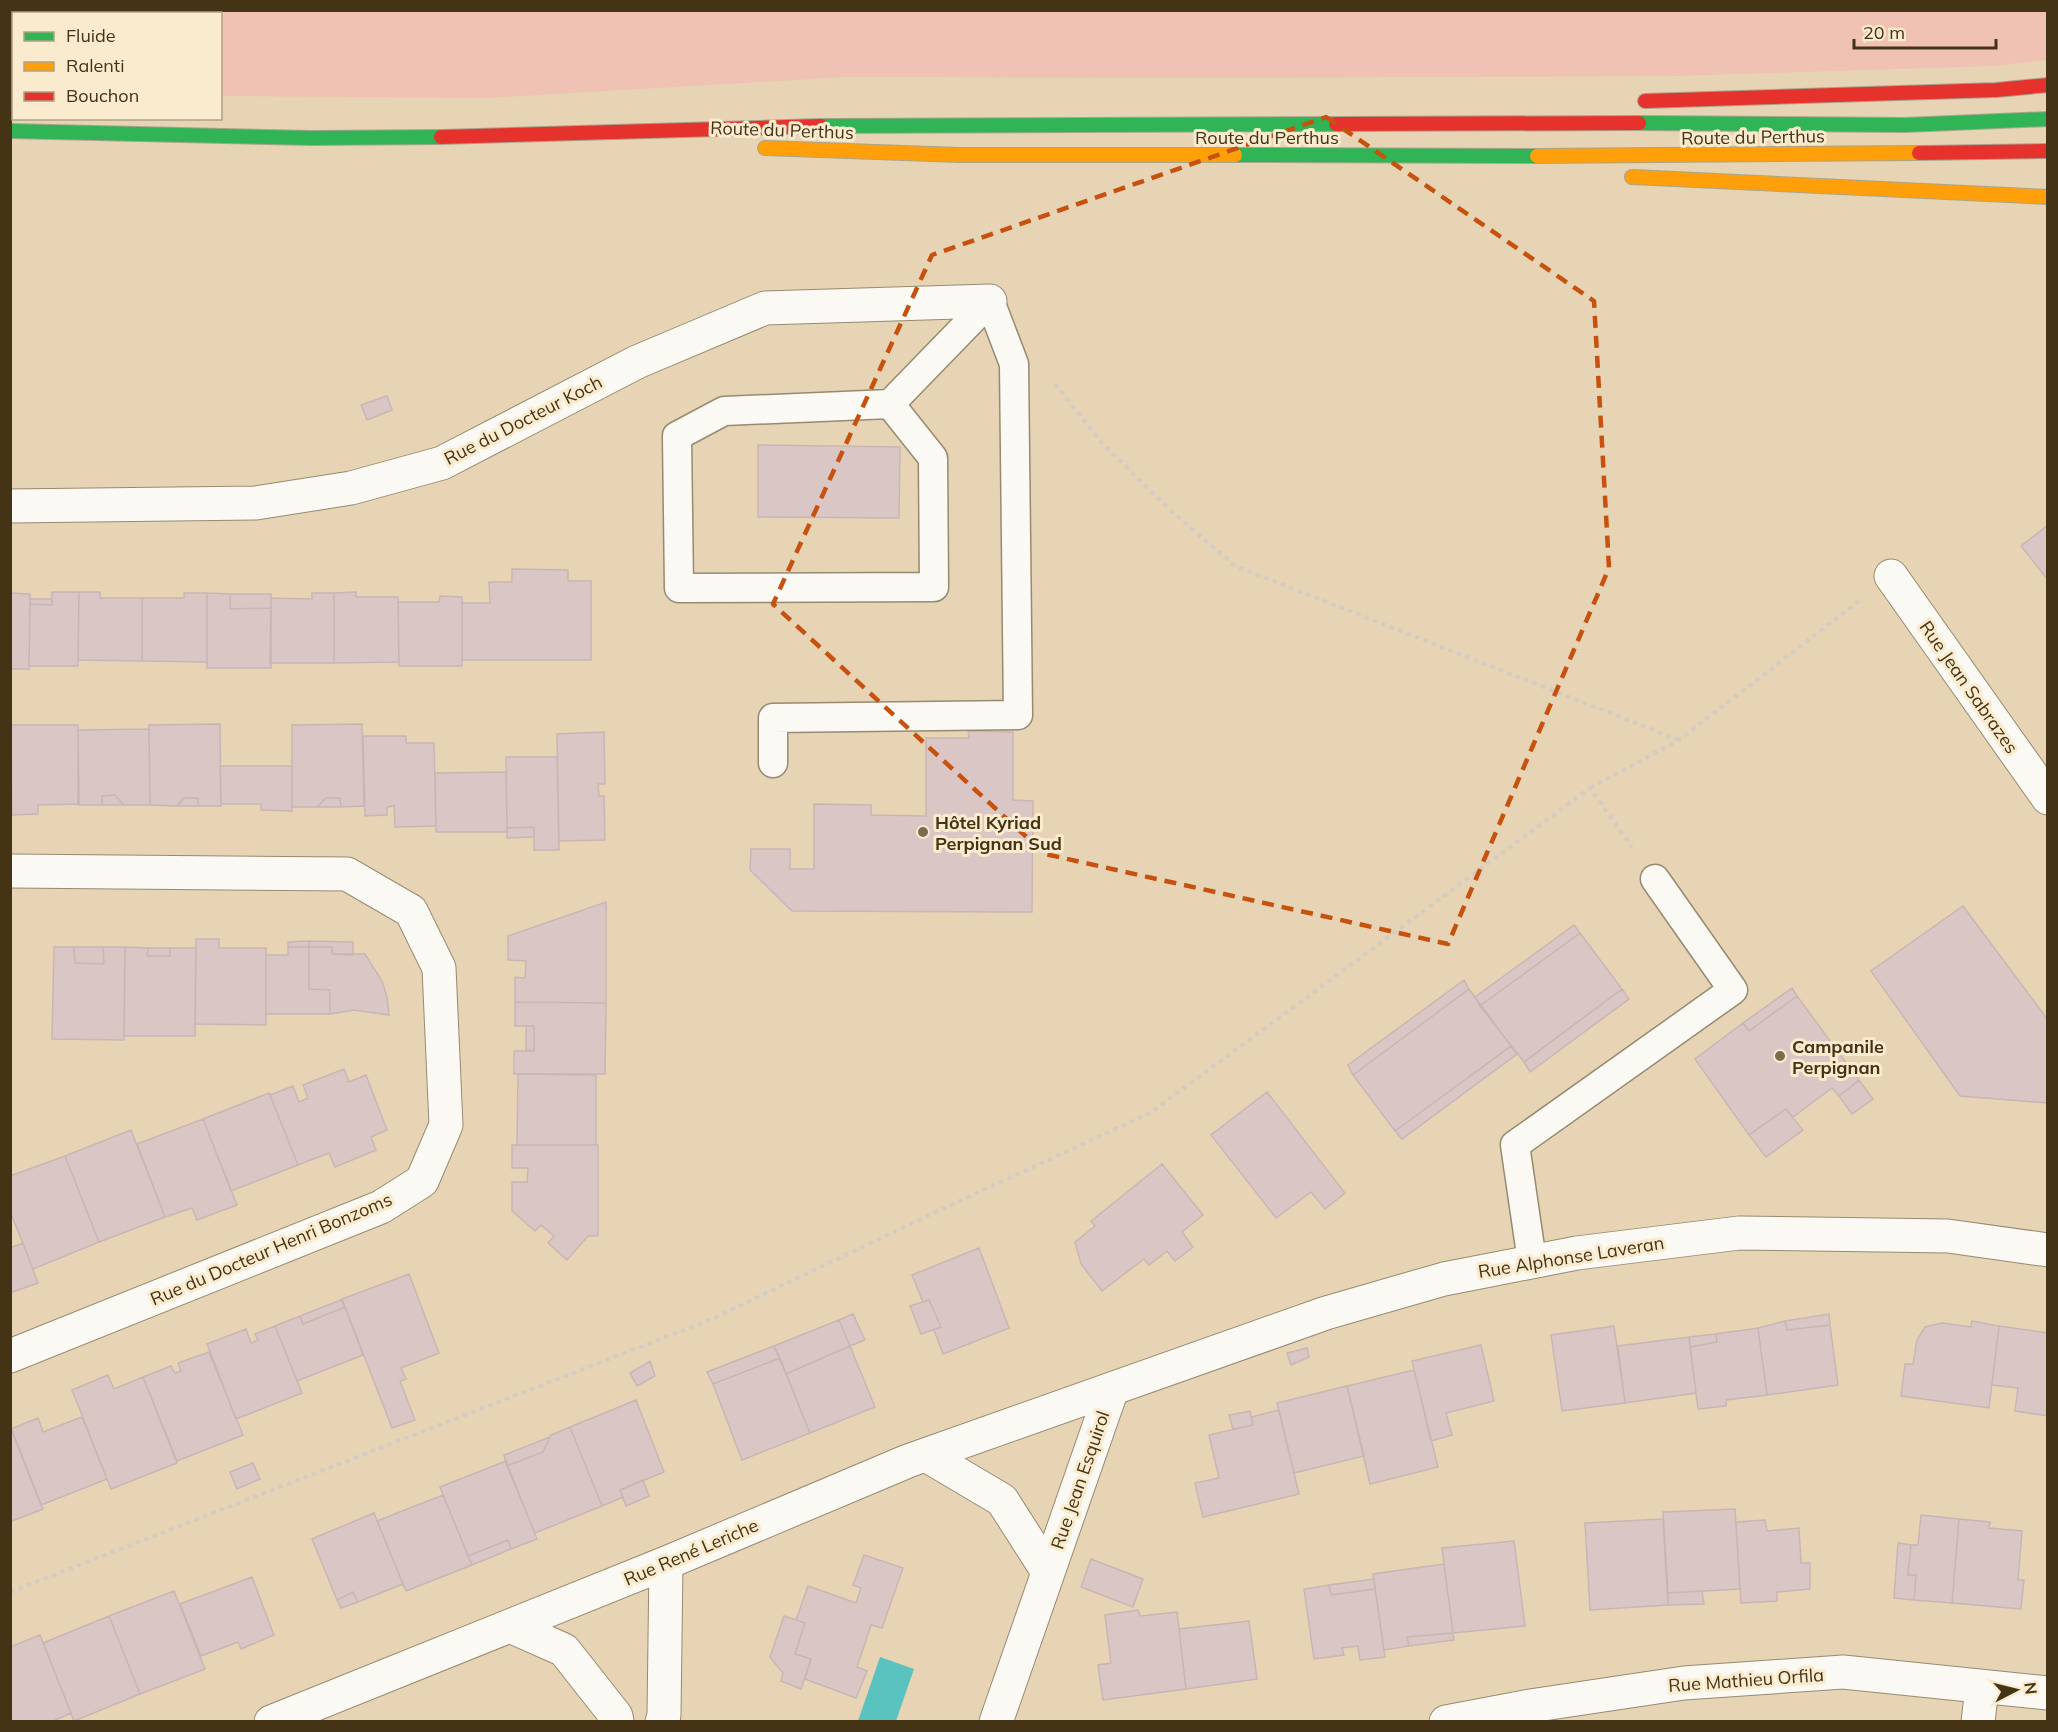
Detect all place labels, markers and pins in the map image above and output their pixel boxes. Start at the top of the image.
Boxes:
place label: Hôtel Kyriad Perpignan Sud [935,811,1062,855]
marker: Hôtel Kyriad Perpignan Sud [916,825,930,839]
place label: Campanile Perpignan [1792,1035,1884,1079]
marker: Campanile Perpignan [1773,1049,1787,1063]

